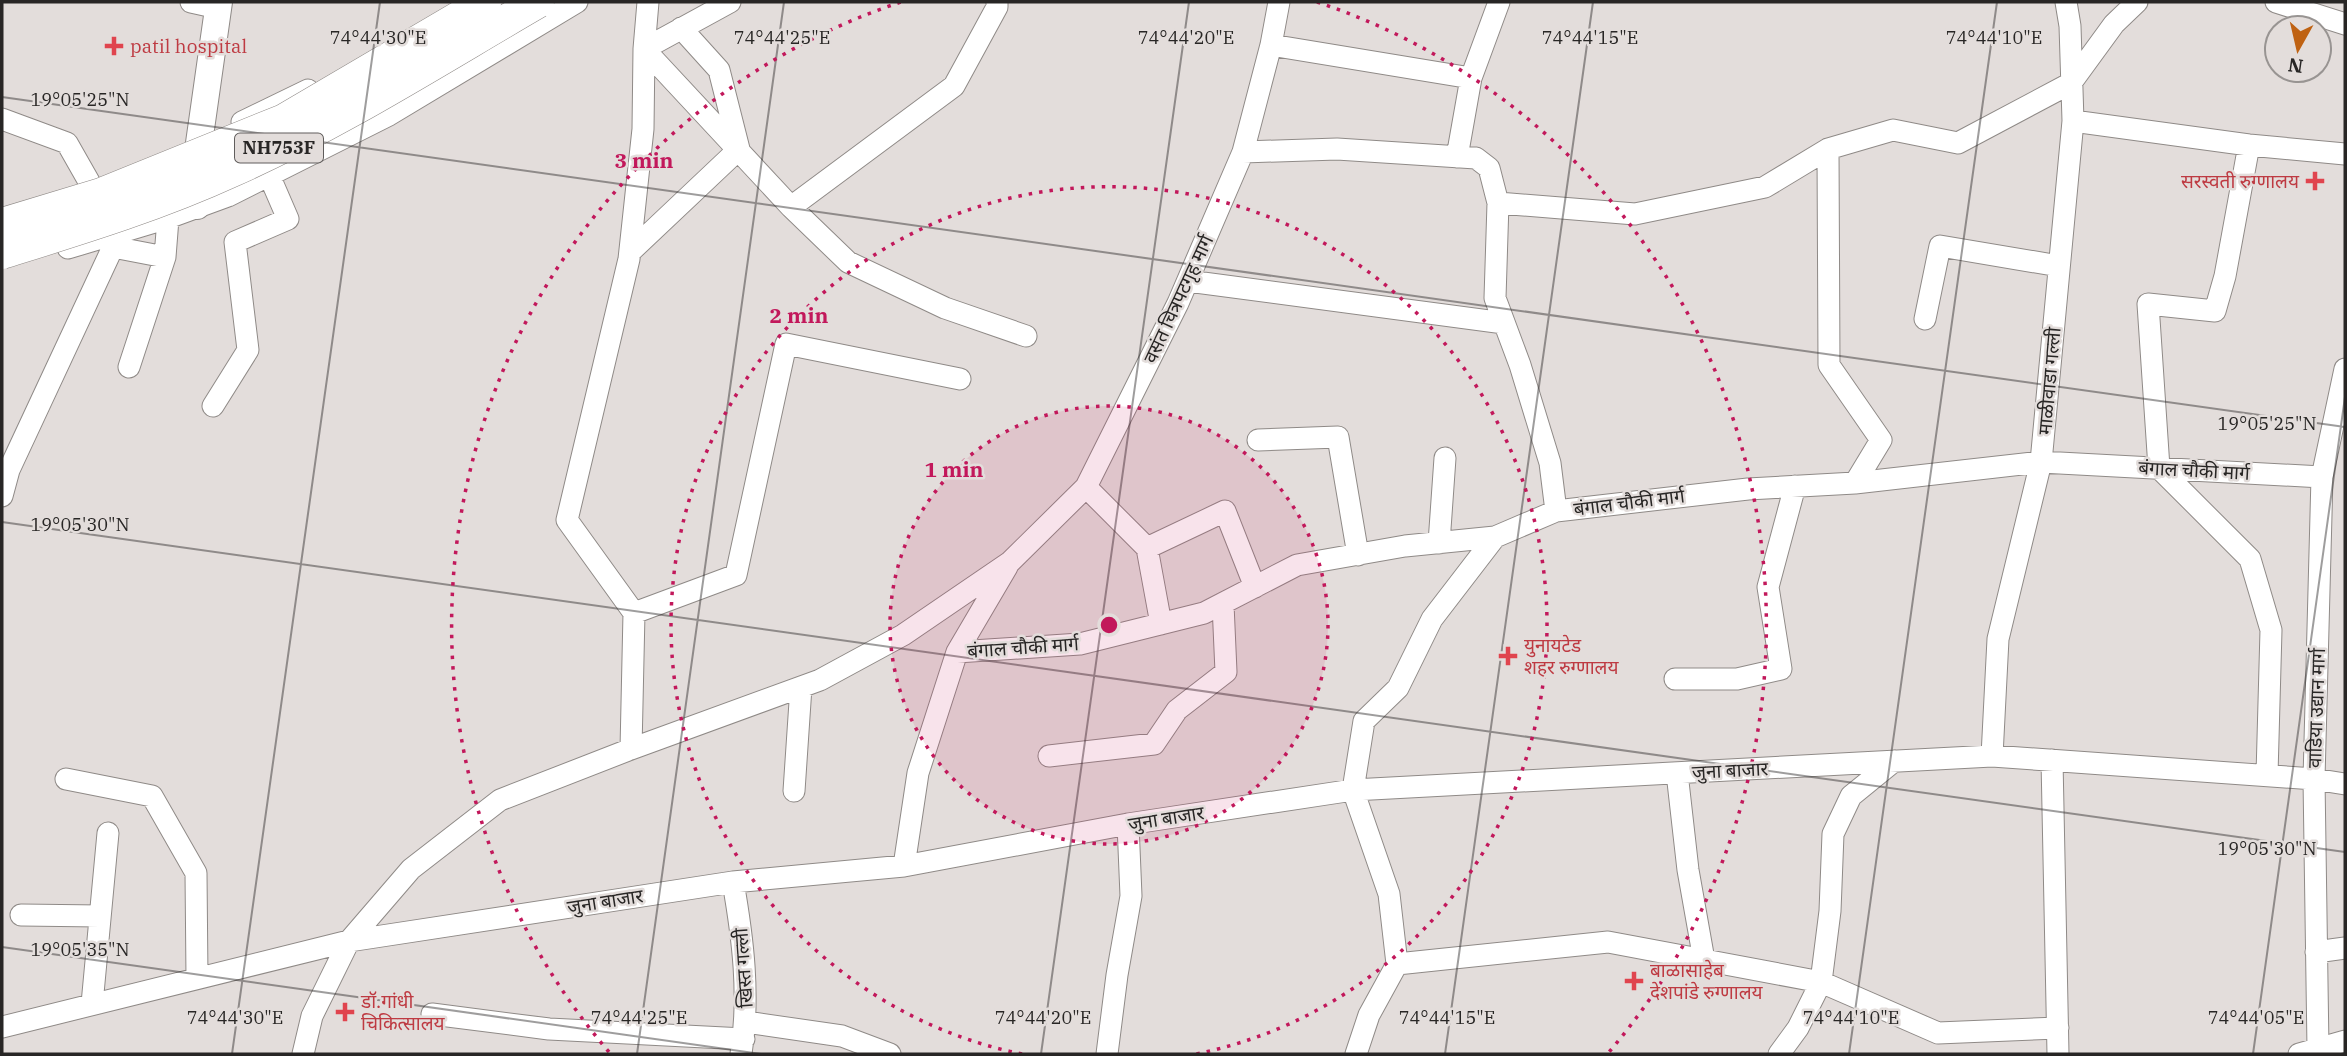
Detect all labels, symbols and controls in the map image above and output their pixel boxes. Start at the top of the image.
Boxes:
north arrow [2263,14,2333,84]
text: 74°44'30"E [330,26,426,49]
text: 74°44'25"E [734,26,830,49]
text: 74°44'20"E [1138,26,1234,49]
text: 74°44'15"E [1542,26,1638,49]
text: 74°44'10"E [1946,26,2042,49]
place label: patil hospital [130,34,247,58]
marker: patil hospital [104,36,124,56]
text: N [2287,53,2305,79]
text: 19°05'25"N [31,88,130,111]
road number: NH753F [235,134,323,162]
text: 3 min [615,146,673,174]
place label: सरस्वती रुग्णालय [2181,169,2300,193]
marker: सरस्वती रुग्णालय [2305,171,2325,191]
street label: वसंत चित्रपटगृह मार्ग [1138,230,1220,367]
text: 2 min [770,301,828,329]
street label: माळीवाडा गल्ली [2032,325,2066,436]
text: 19°05'25"N [2218,412,2317,435]
text: 1 min [925,455,983,483]
street label: बंगाल चौकी मार्ग [2138,455,2251,485]
street label: बंगाल चौकी मार्ग [1572,483,1687,521]
text: 19°05'30"N [31,513,130,536]
centre of rings [1097,613,1121,637]
street label: बंगाल चौकी मार्ग [966,631,1081,663]
place label: युनायटेड शहर रुग्णालय [1524,633,1619,679]
marker: युनायटेड शहर रुग्णालय [1498,646,1518,666]
street label: वाडिया उद्यान मार्ग [2302,647,2330,768]
street label: जुना बाजार [1691,756,1770,785]
street label: जुना बाजार [1126,800,1207,837]
text: 19°05'30"N [2218,837,2317,860]
street label: जुना बाजार [565,883,646,920]
street label: खिस्त गल्ली [728,926,758,1009]
text: 19°05'35"N [31,938,130,961]
place label: बाळासाहेब देशपांडे रुग्णालय [1650,958,1764,1004]
marker: बाळासाहेब देशपांडे रुग्णालय [1624,971,1644,991]
place label: डॉ.गांधी चिकित्सालय [360,989,446,1035]
marker: डॉ.गांधी चिकित्सालय [335,1002,355,1022]
text: 74°44'30"E [187,1006,283,1029]
text: 74°44'25"E [591,1006,687,1029]
text: 74°44'20"E [995,1006,1091,1029]
text: 74°44'15"E [1399,1006,1495,1029]
text: 74°44'10"E [1803,1006,1899,1029]
text: 74°44'05"E [2208,1006,2304,1029]

